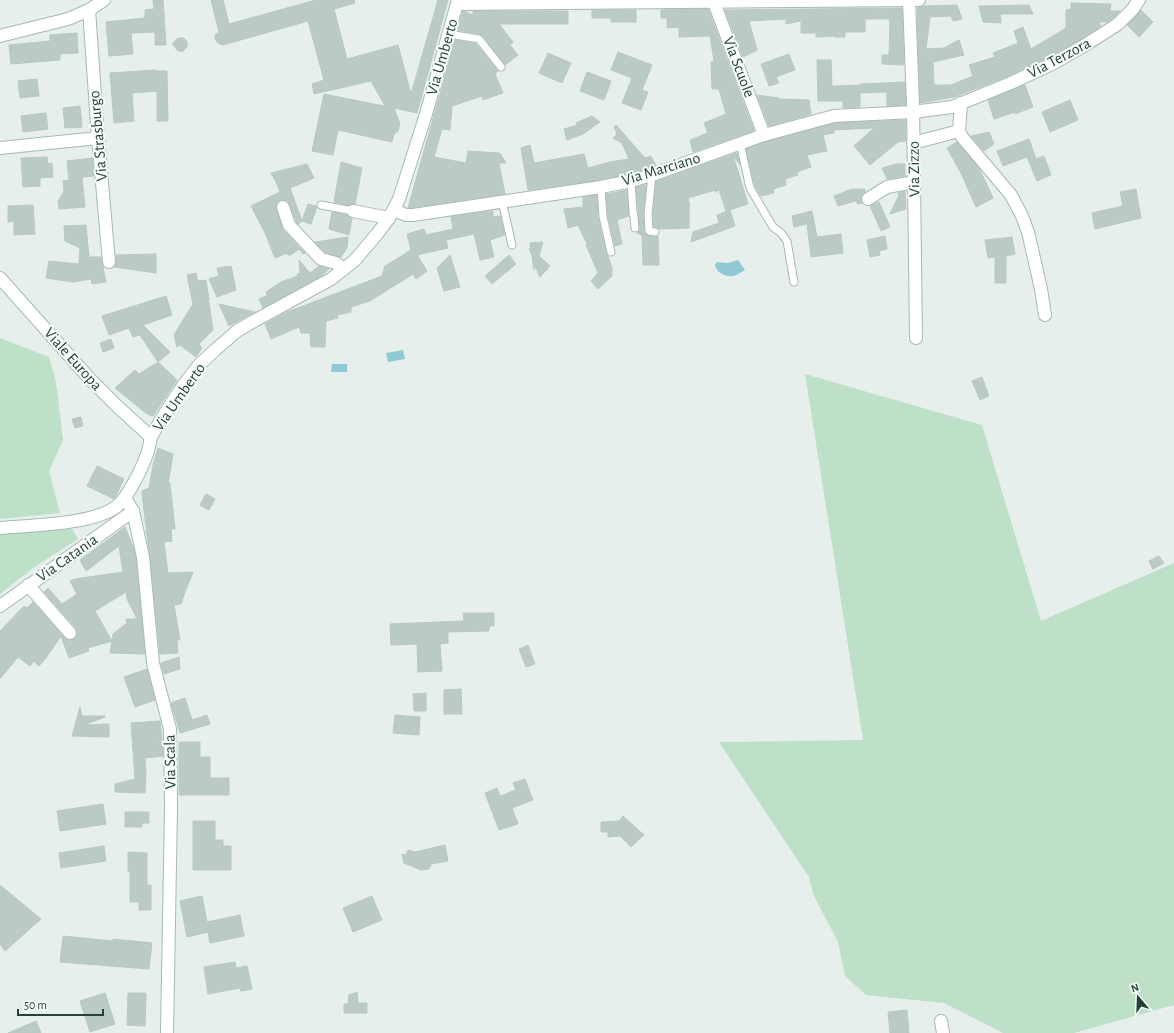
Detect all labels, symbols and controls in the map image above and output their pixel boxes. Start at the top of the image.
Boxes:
street label: Via Umberto [423,17,461,97]
street label: Via Scuole [720,34,758,100]
street label: Via Terzora [1025,35,1093,81]
street label: Via Strasburgo [86,90,110,182]
street label: Via Zizzo [906,141,922,197]
street label: Via Marciano [620,149,702,189]
street label: Viale Europa [41,325,105,393]
street label: Via Umberto [150,360,208,434]
street label: Via Catania [34,531,100,585]
street label: Via Scala [162,734,178,790]
north arrow [1118,977,1158,1017]
text: N [1129,982,1140,994]
scale bar [18,991,103,1017]
text: 50 m [24,999,47,1011]

